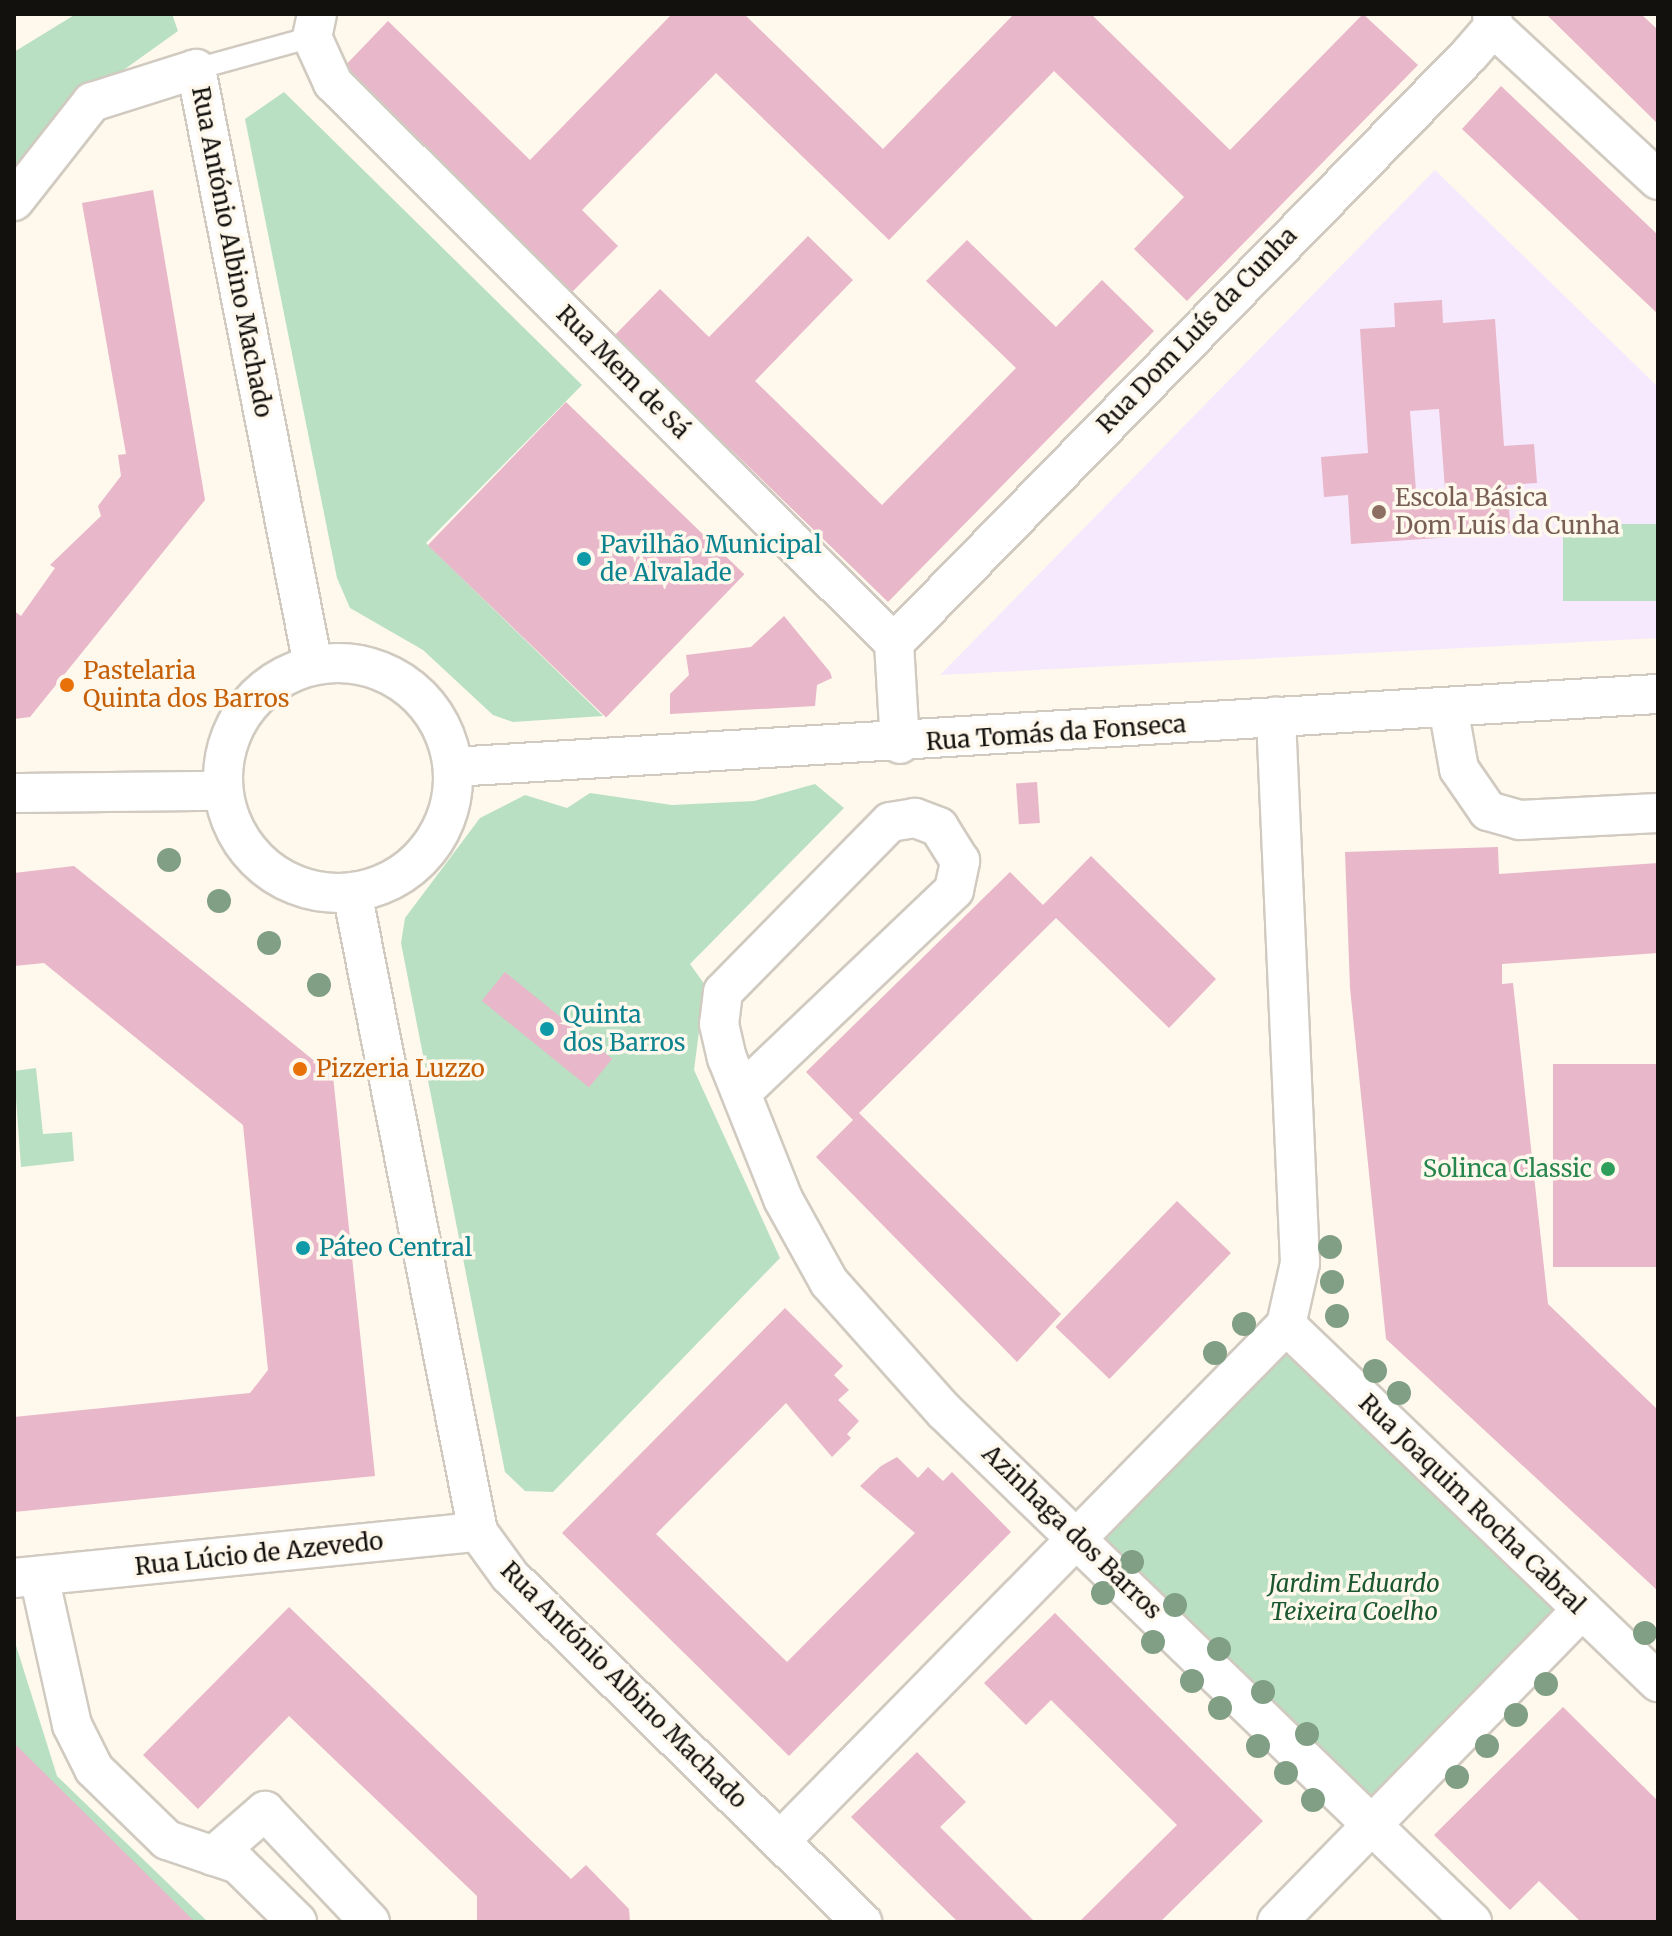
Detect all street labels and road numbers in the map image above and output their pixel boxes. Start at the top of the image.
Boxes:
street label: Rua António Albino Machado [186,84,278,420]
street label: Rua Dom Luís da Cunha [1091,221,1303,439]
street label: Rua Mem de Sá [551,300,695,444]
street label: Rua Tomás da Fonseca [925,710,1187,756]
street label: Rua Joaquim Rocha Cabral [1353,1388,1591,1620]
street label: Azinhaga dos Barros [976,1439,1168,1625]
street label: Rua Lúcio de Azevedo [133,1527,385,1581]
street label: Rua António Albino Machado [495,1556,753,1814]

